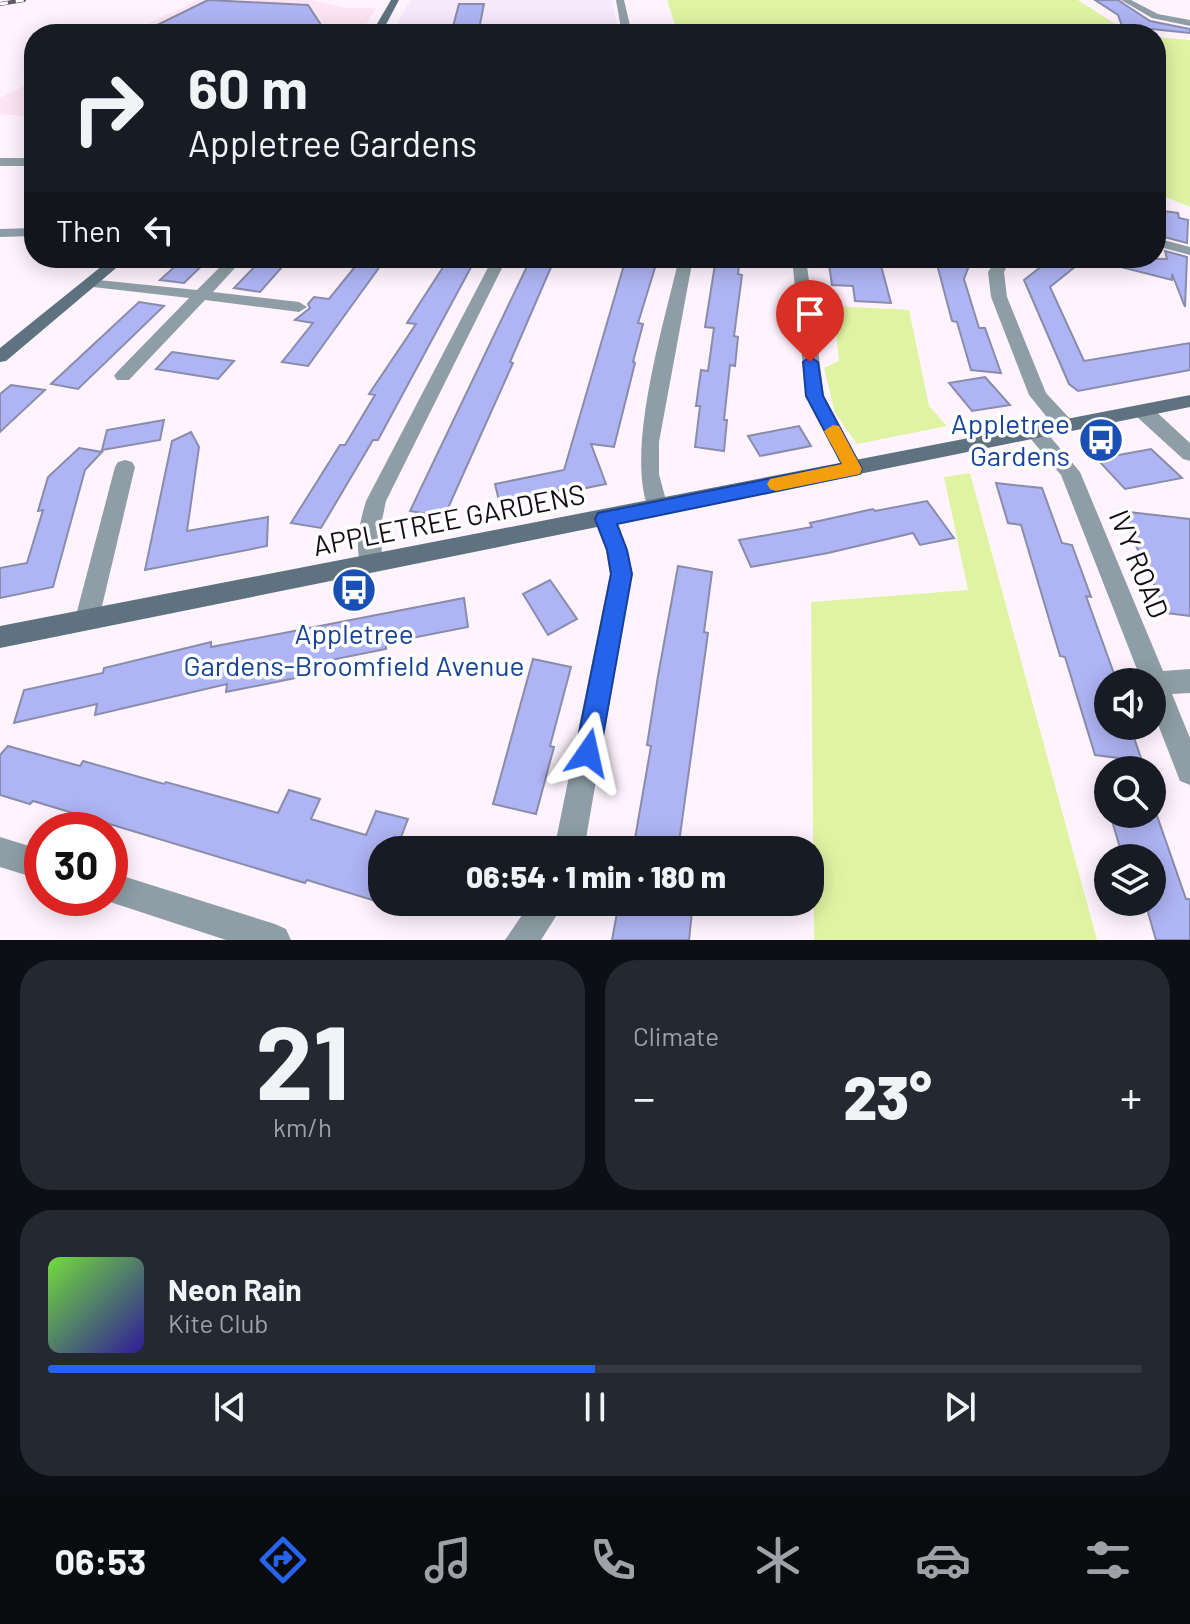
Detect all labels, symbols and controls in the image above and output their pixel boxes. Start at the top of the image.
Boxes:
text: 60 m [188,53,308,120]
icon: right [56,56,160,160]
text: Appletree Gardens [188,121,477,164]
icon: left [137,208,181,252]
text: Then [56,212,121,248]
pin [776,280,844,362]
icon: arrive [788,292,832,336]
place label: Appletree Gardens [951,406,1070,472]
bus stop icon: Appletree Gardens [1077,416,1125,464]
street label: APPLETREE GARDENS [310,476,588,562]
street label: IVY ROAD [1103,504,1177,623]
bus stop icon: Appletree Gardens-Broomfield Avenue [330,566,378,614]
place label: Appletree Gardens-Broomfield Avenue [184,616,524,682]
map controls [1094,668,1166,916]
button: sound [1094,668,1166,740]
position arrow [546,711,630,795]
button: search [1094,756,1166,828]
speed limit sign: 30 [24,812,128,916]
button: layers [1094,844,1166,916]
text: 06:54 · 1 min · 180 m [466,858,726,894]
text: 21 [255,996,350,1121]
text: Climate [633,1020,719,1051]
text: 23° [843,1060,932,1132]
text: − [633,1070,655,1123]
text: + [1120,1070,1142,1123]
text: km/h [273,1111,332,1142]
text: Neon Rain [168,1271,302,1307]
text: Kite Club [168,1307,269,1338]
icon: previous [208,1385,252,1429]
icon: pause [573,1385,617,1429]
icon: next [938,1385,982,1429]
icon: directions [255,1532,311,1588]
icon: music [420,1532,476,1588]
icon: phone [585,1532,641,1588]
icon: climate [750,1532,806,1588]
icon: car [915,1532,971,1588]
icon: filters [1080,1532,1136,1588]
text: 06:53 [54,1539,146,1582]

